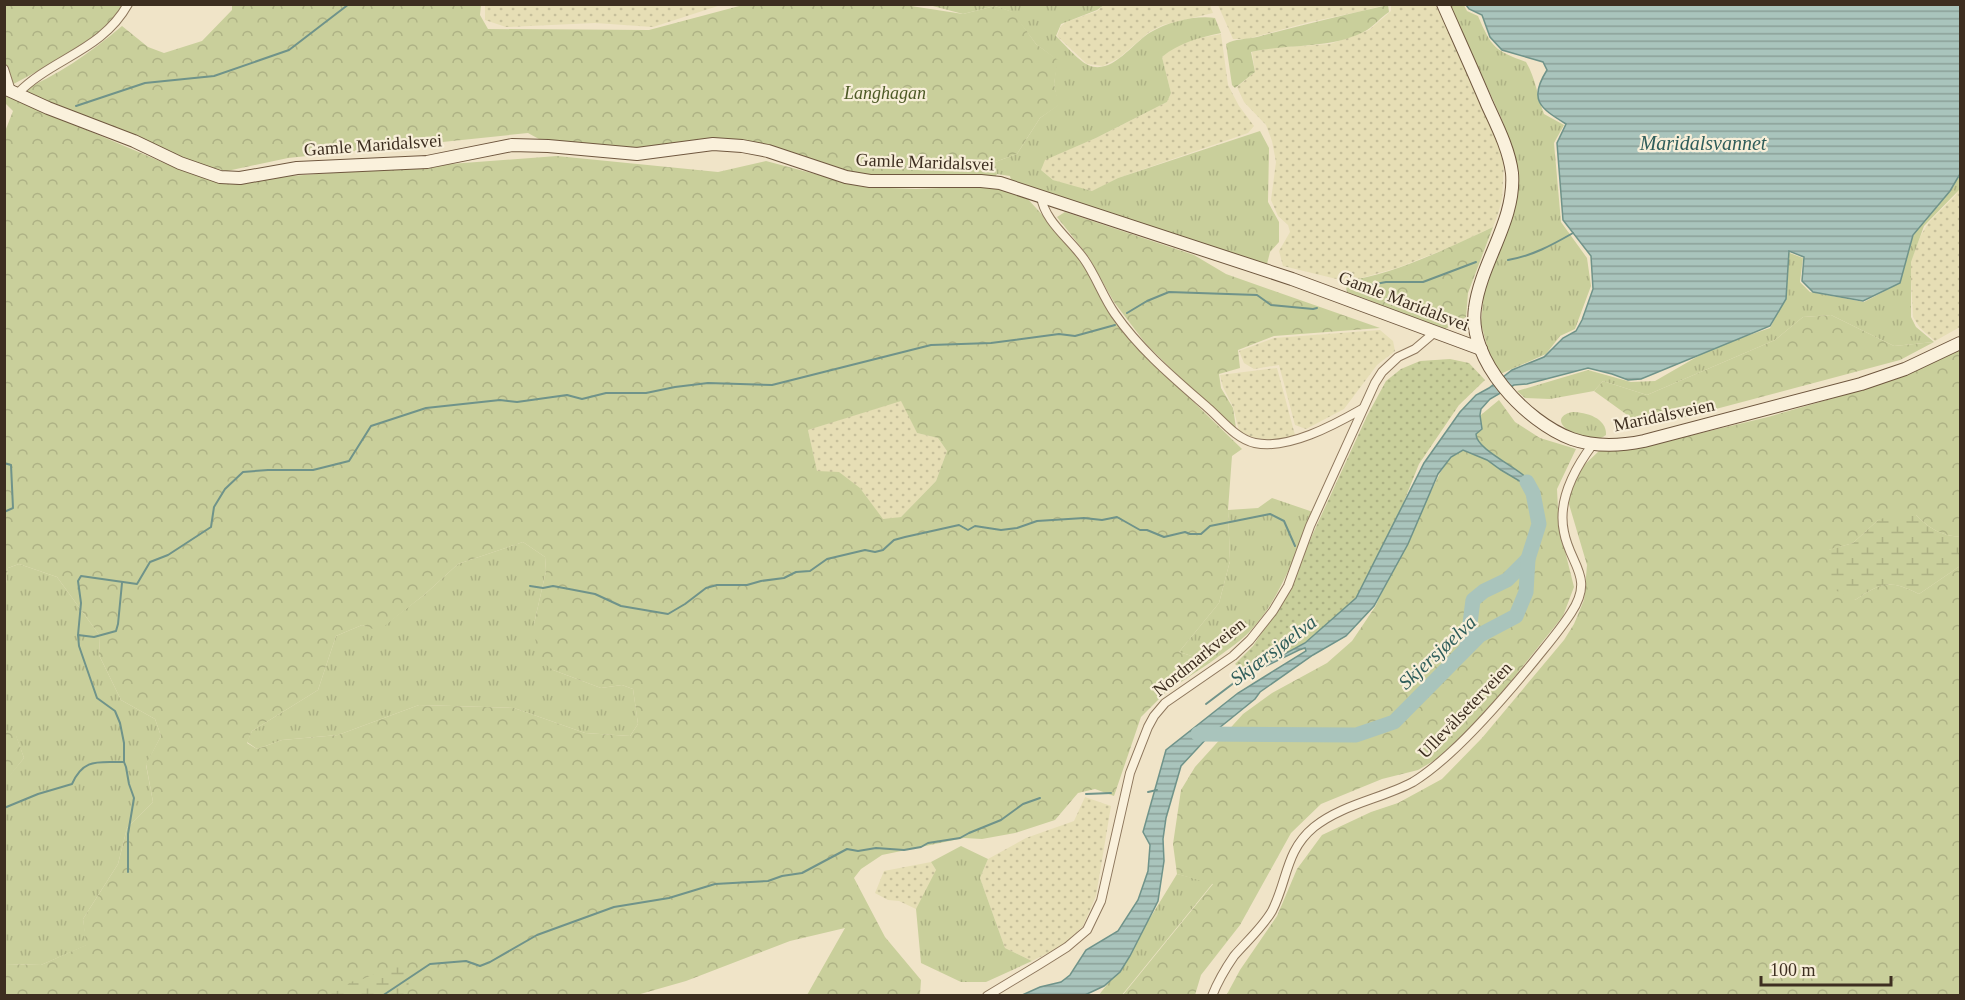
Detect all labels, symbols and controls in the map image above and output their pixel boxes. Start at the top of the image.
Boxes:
park label: Langhagan [843,83,926,103]
street label: Gamle Maridalsvei [303,130,443,160]
water label: Maridalsvannet [1639,132,1767,154]
street label: Gamle Maridalsvei [855,150,995,174]
street label: Gamle Maridalsvei [1336,267,1472,335]
street label: Maridalsveien [1612,395,1716,435]
water label: Skjærsjøelva [1226,610,1321,690]
water label: Skjersjøelva [1394,611,1481,694]
street label: Nordmarkveien [1149,614,1249,700]
street label: Ullevålseterveien [1414,658,1516,762]
scale bar [1761,949,1892,987]
text: 100 m [1770,960,1816,980]

